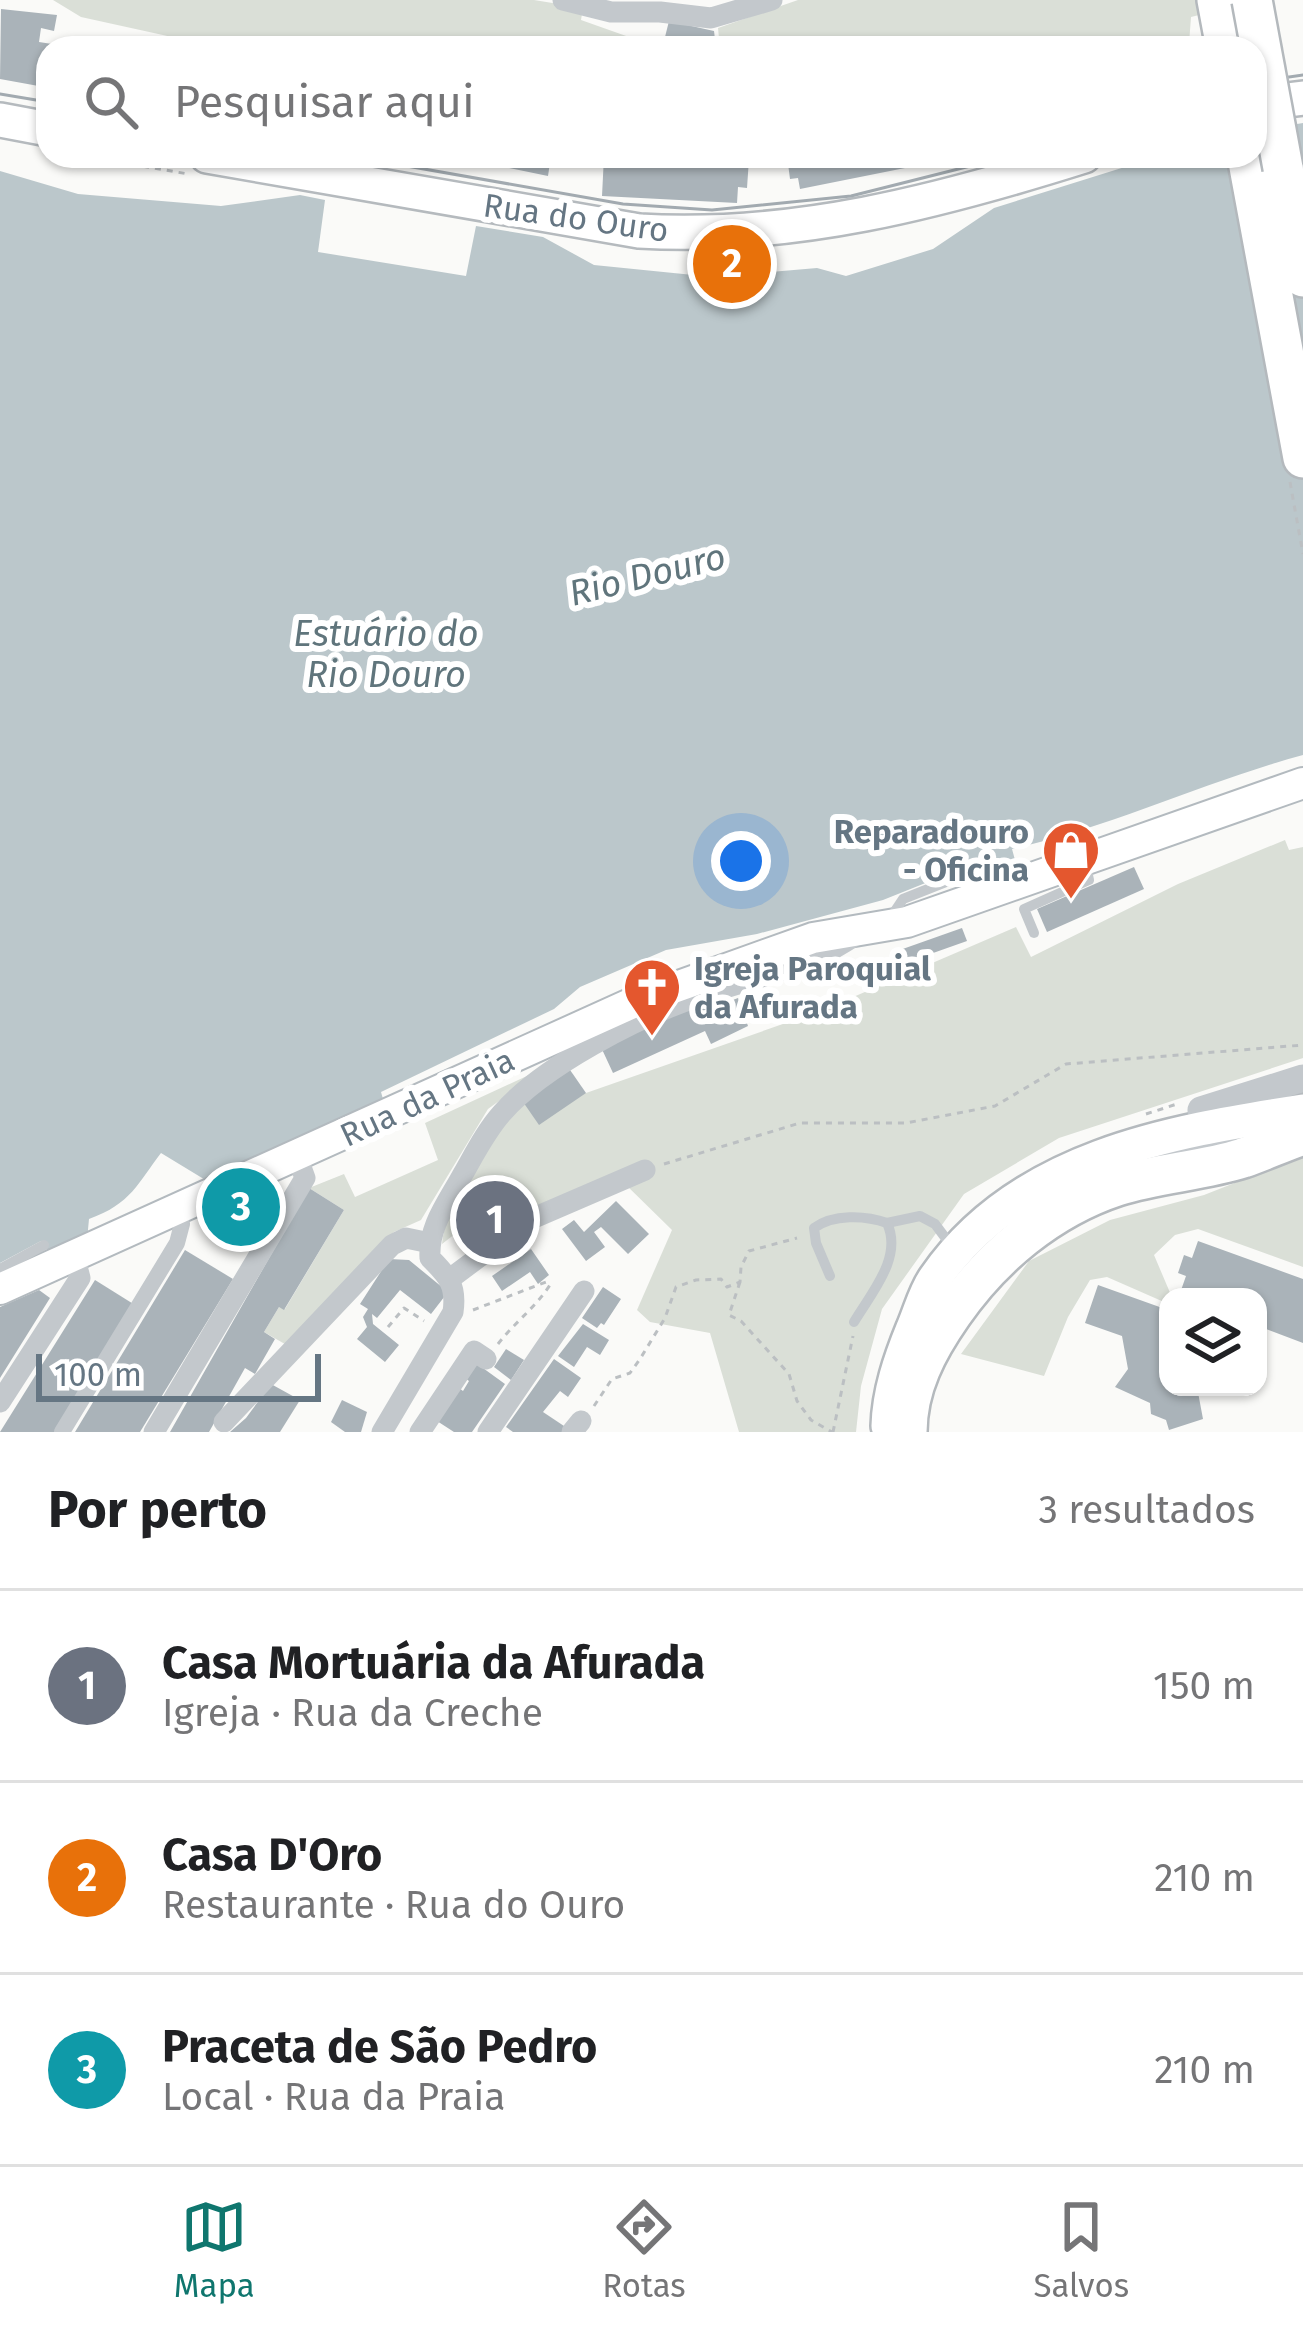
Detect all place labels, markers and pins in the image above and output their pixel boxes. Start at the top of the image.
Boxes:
pin: 2 [693,219,771,309]
place label: Reparadouro - Oficina [834,812,1029,890]
shop icon: Reparadouro - Oficina [1040,819,1102,901]
place label: Igreja Paroquial da Afurada [694,949,931,1027]
church icon: Igreja Paroquial da Afurada [621,956,683,1038]
pin: 3 [202,1162,280,1252]
pin: 1 [456,1175,534,1265]

